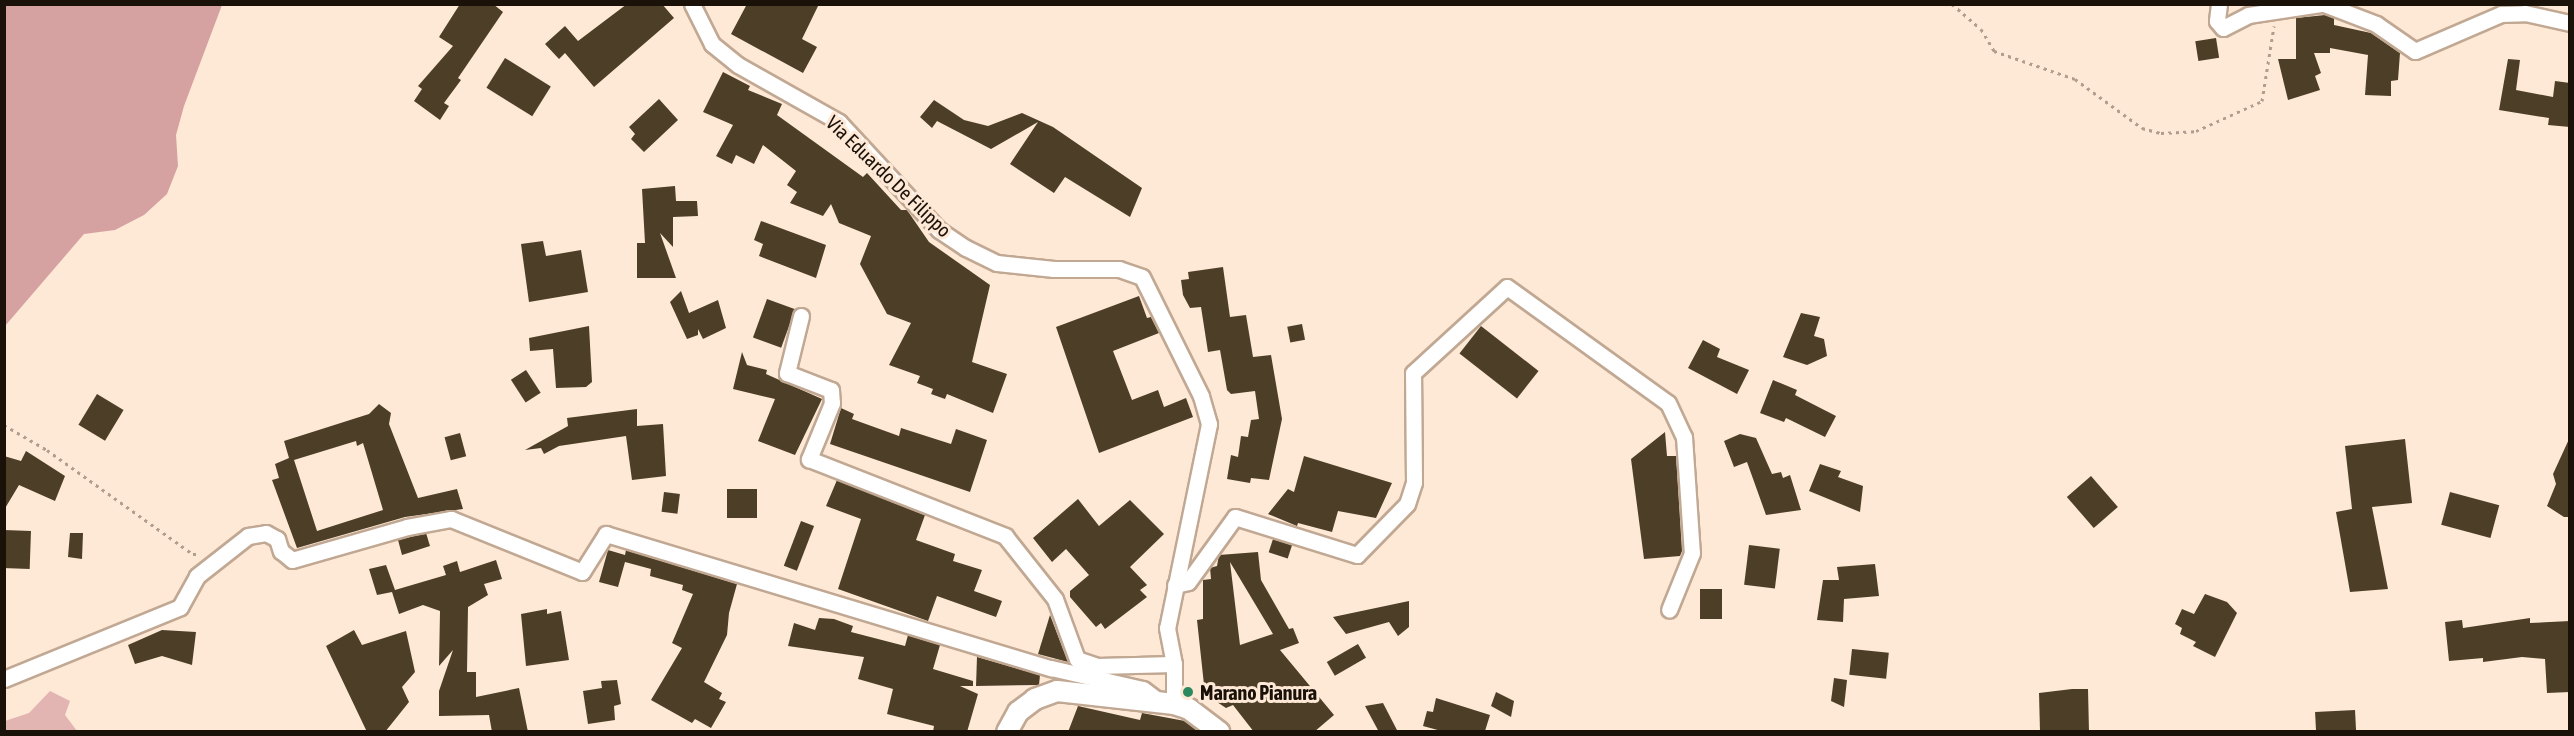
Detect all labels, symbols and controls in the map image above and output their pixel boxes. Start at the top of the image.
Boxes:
street label: Via Eduardo De Filippo [821,110,957,242]
place label: Marano Pianura [1200,680,1317,704]
marker: Marano Pianura [1181,685,1195,699]

